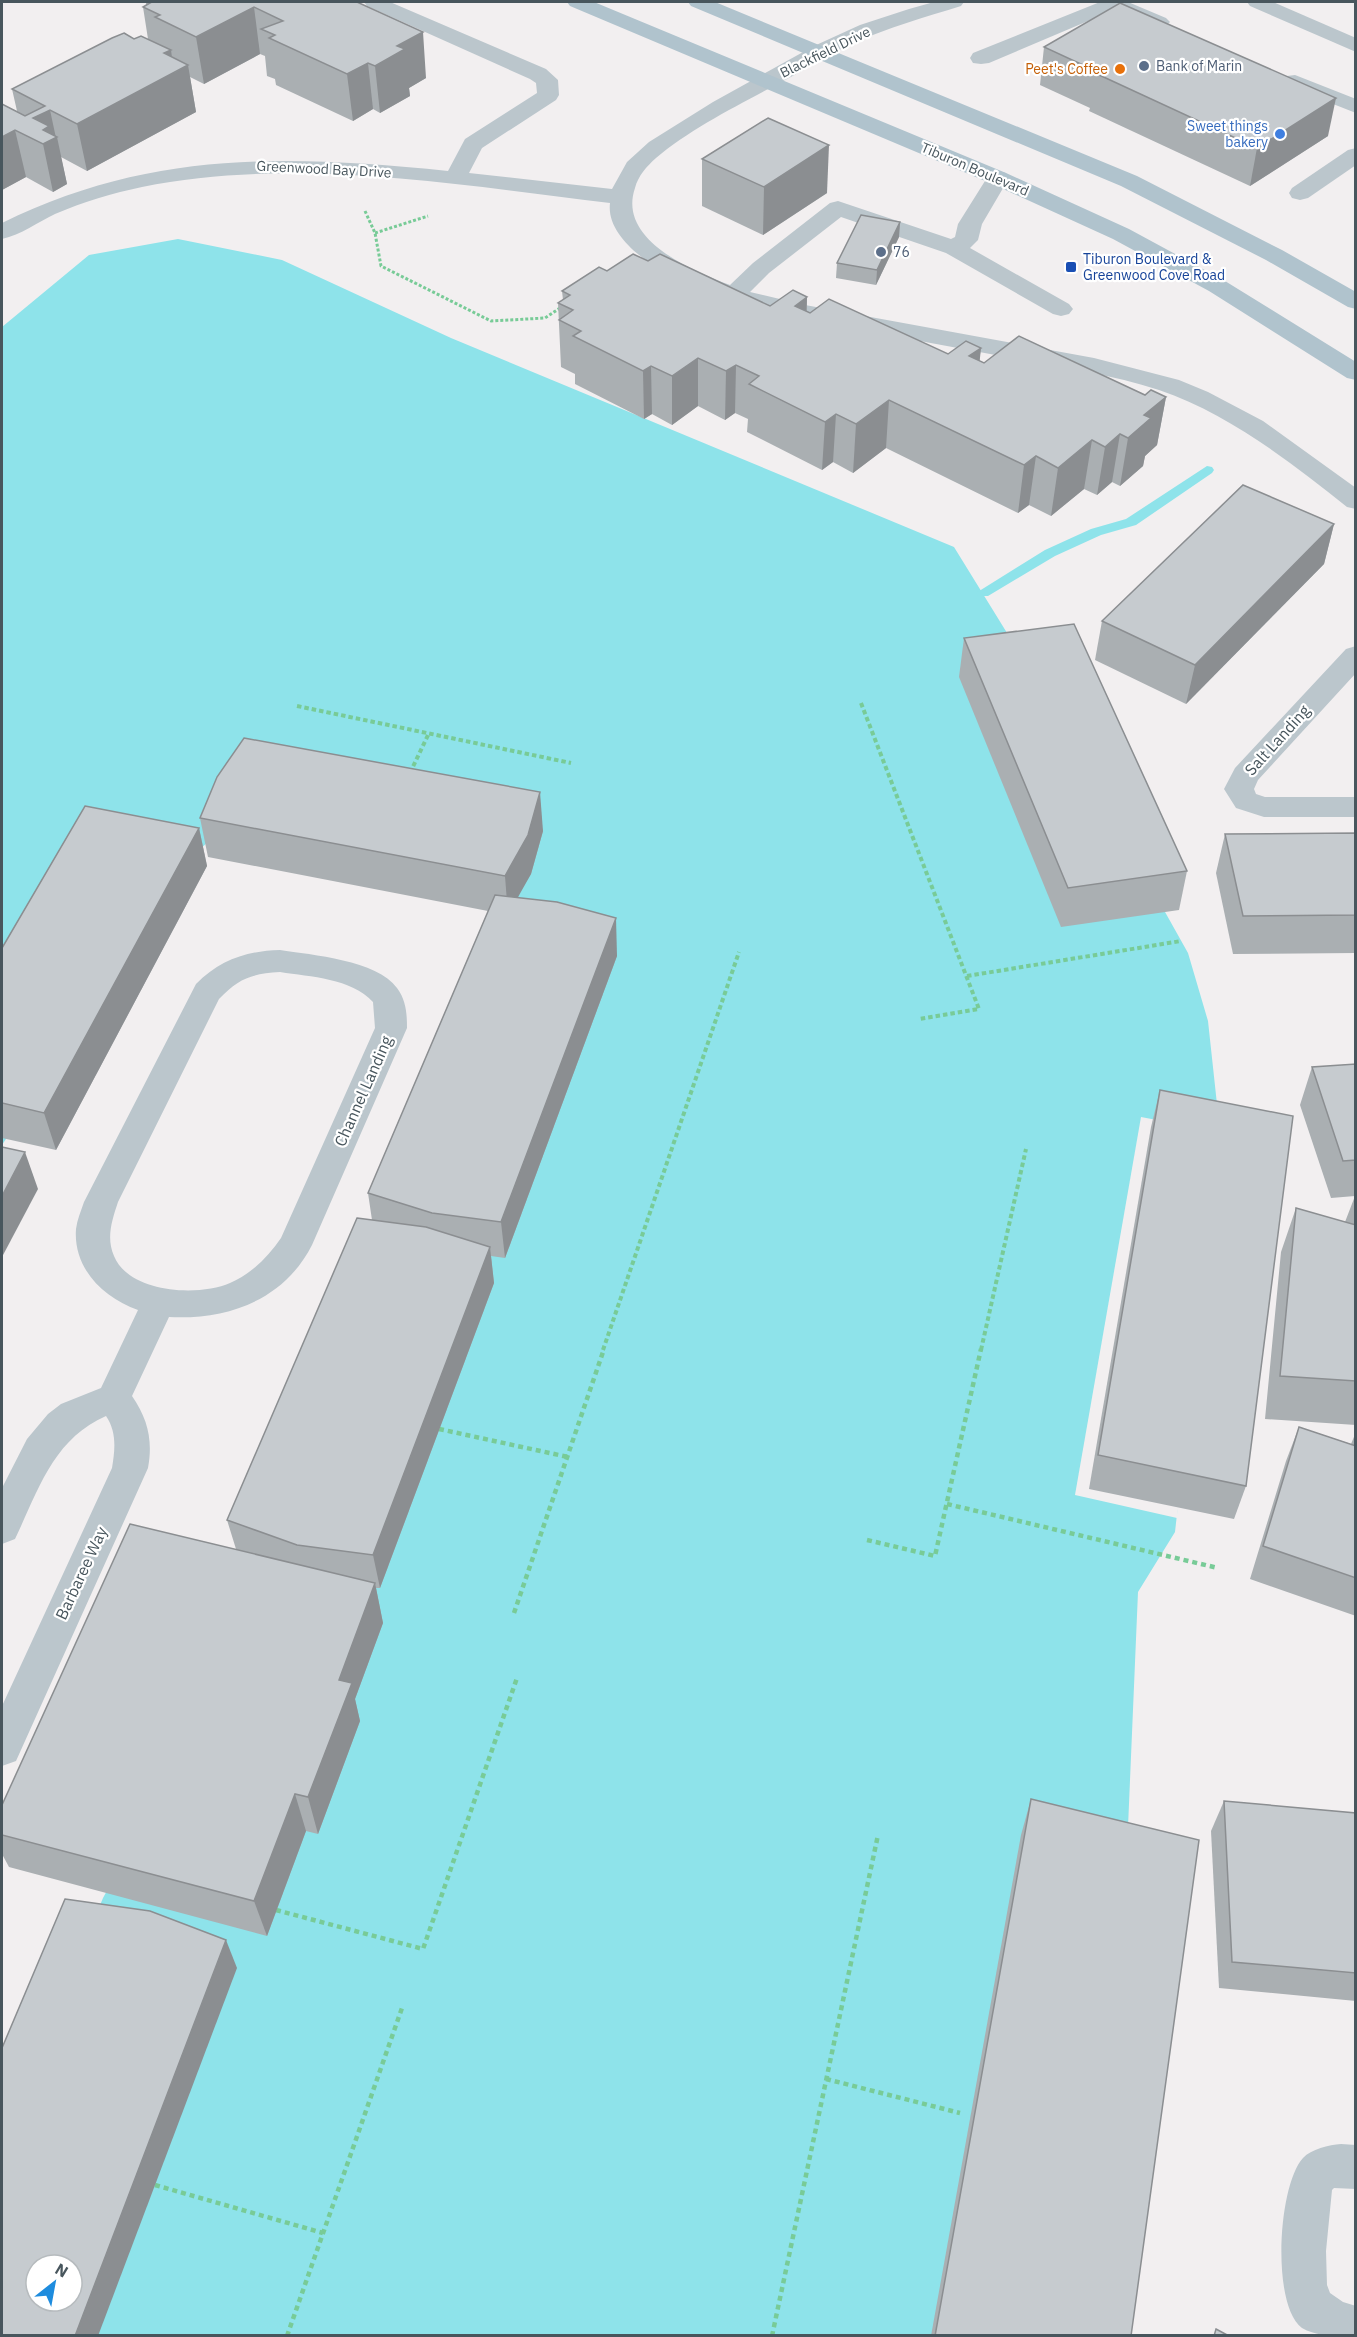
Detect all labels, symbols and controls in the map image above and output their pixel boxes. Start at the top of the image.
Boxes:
street label: Blackfield Drive [777,22,873,82]
place label: Bank of Marin [1156,57,1242,75]
marker: Bank of Marin [1137,59,1151,73]
place label: Peet's Coffee [1025,60,1108,78]
marker: Peet's Coffee [1113,62,1127,76]
place label: Sweet things bakery [1187,117,1268,151]
marker: Sweet things bakery [1273,127,1287,141]
street label: Tiburon Boulevard [918,138,1032,200]
street label: Greenwood Bay Drive [256,156,392,182]
place label: 76 [893,243,910,261]
marker: 76 [874,245,888,259]
place label: Tiburon Boulevard & Greenwood Cove Road [1083,250,1225,284]
marker: Tiburon Boulevard & Greenwood Cove Road [1064,260,1078,274]
street label: Salt Landing [1240,700,1314,779]
street label: Channel Landing [330,1032,397,1149]
street label: Barbaree Way [51,1523,111,1623]
north arrow [24,2253,84,2313]
text: N [52,2259,72,2282]

